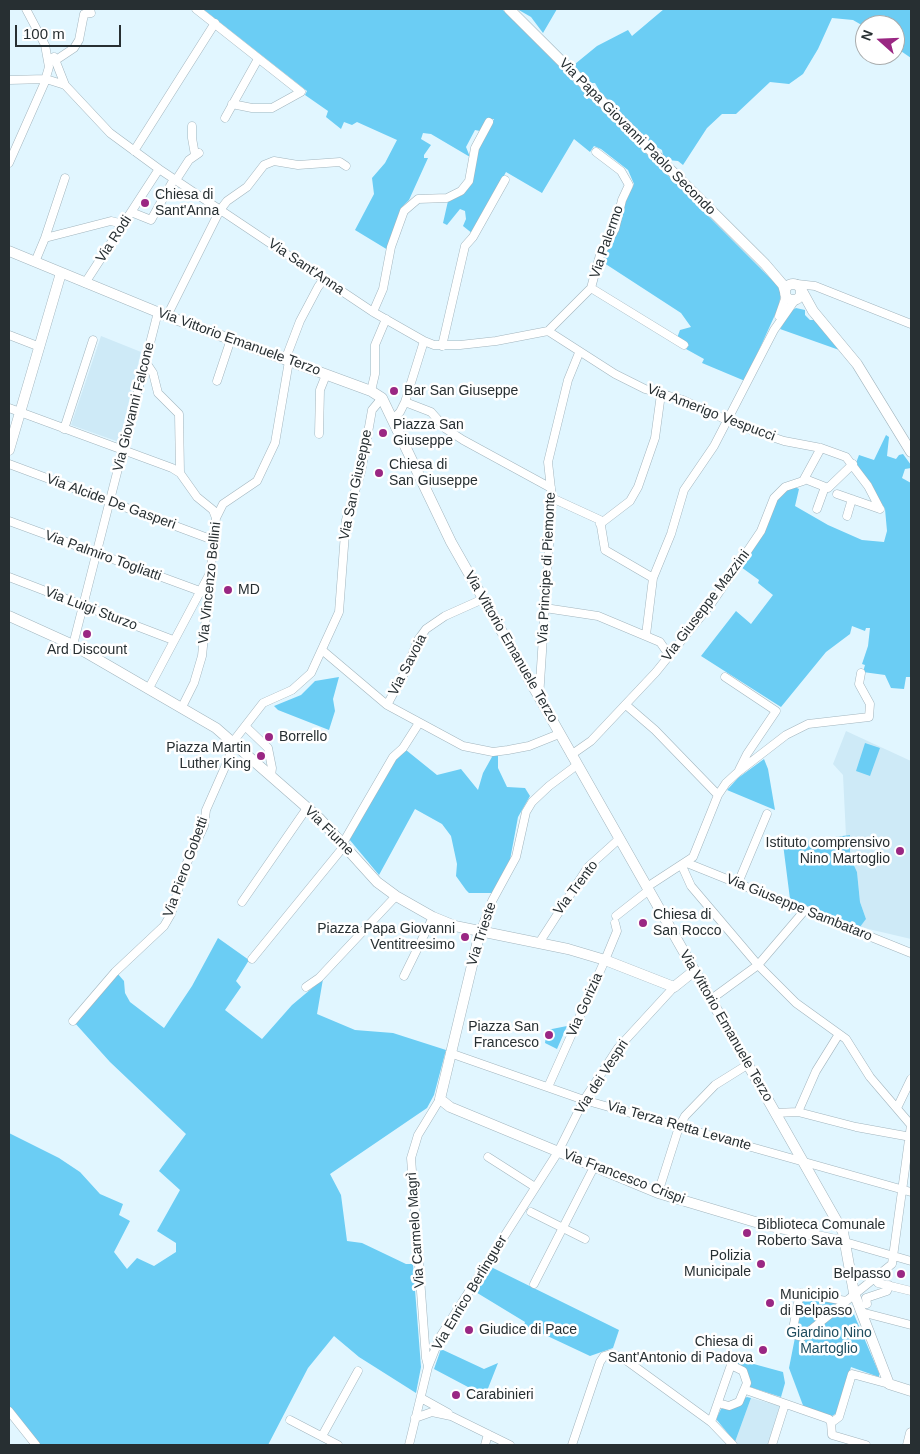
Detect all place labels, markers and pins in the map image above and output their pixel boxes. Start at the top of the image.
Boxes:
place label: Chiesa di Sant'Anna [155,187,219,220]
marker: Chiesa di Sant'Anna [139,197,151,209]
place label: Bar San Giuseppe [404,383,518,399]
marker: Bar San Giuseppe [388,385,400,397]
place label: Piazza San Giuseppe [393,417,464,450]
marker: Piazza San Giuseppe [377,427,389,439]
place label: Chiesa di San Giuseppe [389,457,478,490]
marker: Chiesa di San Giuseppe [373,467,385,479]
place label: MD [238,582,260,598]
marker: MD [222,584,234,596]
marker: Ard Discount [81,628,93,640]
place label: Ard Discount [47,642,127,658]
place label: Borrello [279,729,327,745]
marker: Borrello [263,731,275,743]
place label: Piazza Martin Luther King [166,740,251,772]
marker: Piazza Martin Luther King [255,750,267,762]
place label: Istituto comprensivo Nino Martoglio [766,835,890,868]
marker: Istituto comprensivo Nino Martoglio [894,845,906,857]
place label: Chiesa di San Rocco [653,907,721,940]
marker: Chiesa di San Rocco [637,917,649,929]
place label: Piazza Papa Giovanni Ventitreesimo [317,921,455,954]
marker: Piazza Papa Giovanni Ventitreesimo [459,931,471,943]
place label: Piazza San Francesco [468,1019,539,1052]
marker: Piazza San Francesco [543,1029,555,1041]
place label: Biblioteca Comunale Roberto Sava [757,1217,885,1250]
marker: Biblioteca Comunale Roberto Sava [741,1227,753,1239]
place label: Polizia Municipale [684,1248,751,1280]
marker: Polizia Municipale [755,1258,767,1270]
place label: Belpasso [833,1266,891,1282]
marker: Belpasso [895,1268,907,1280]
place label: Municipio di Belpasso [780,1287,852,1320]
marker: Municipio di Belpasso [764,1297,776,1309]
place label: Giudice di Pace [479,1322,577,1338]
marker: Giudice di Pace [463,1324,475,1336]
place label: Chiesa di Sant'Antonio di Padova [608,1334,753,1366]
marker: Chiesa di Sant'Antonio di Padova [757,1344,769,1356]
place label: Carabinieri [466,1387,534,1403]
marker: Carabinieri [450,1389,462,1401]

